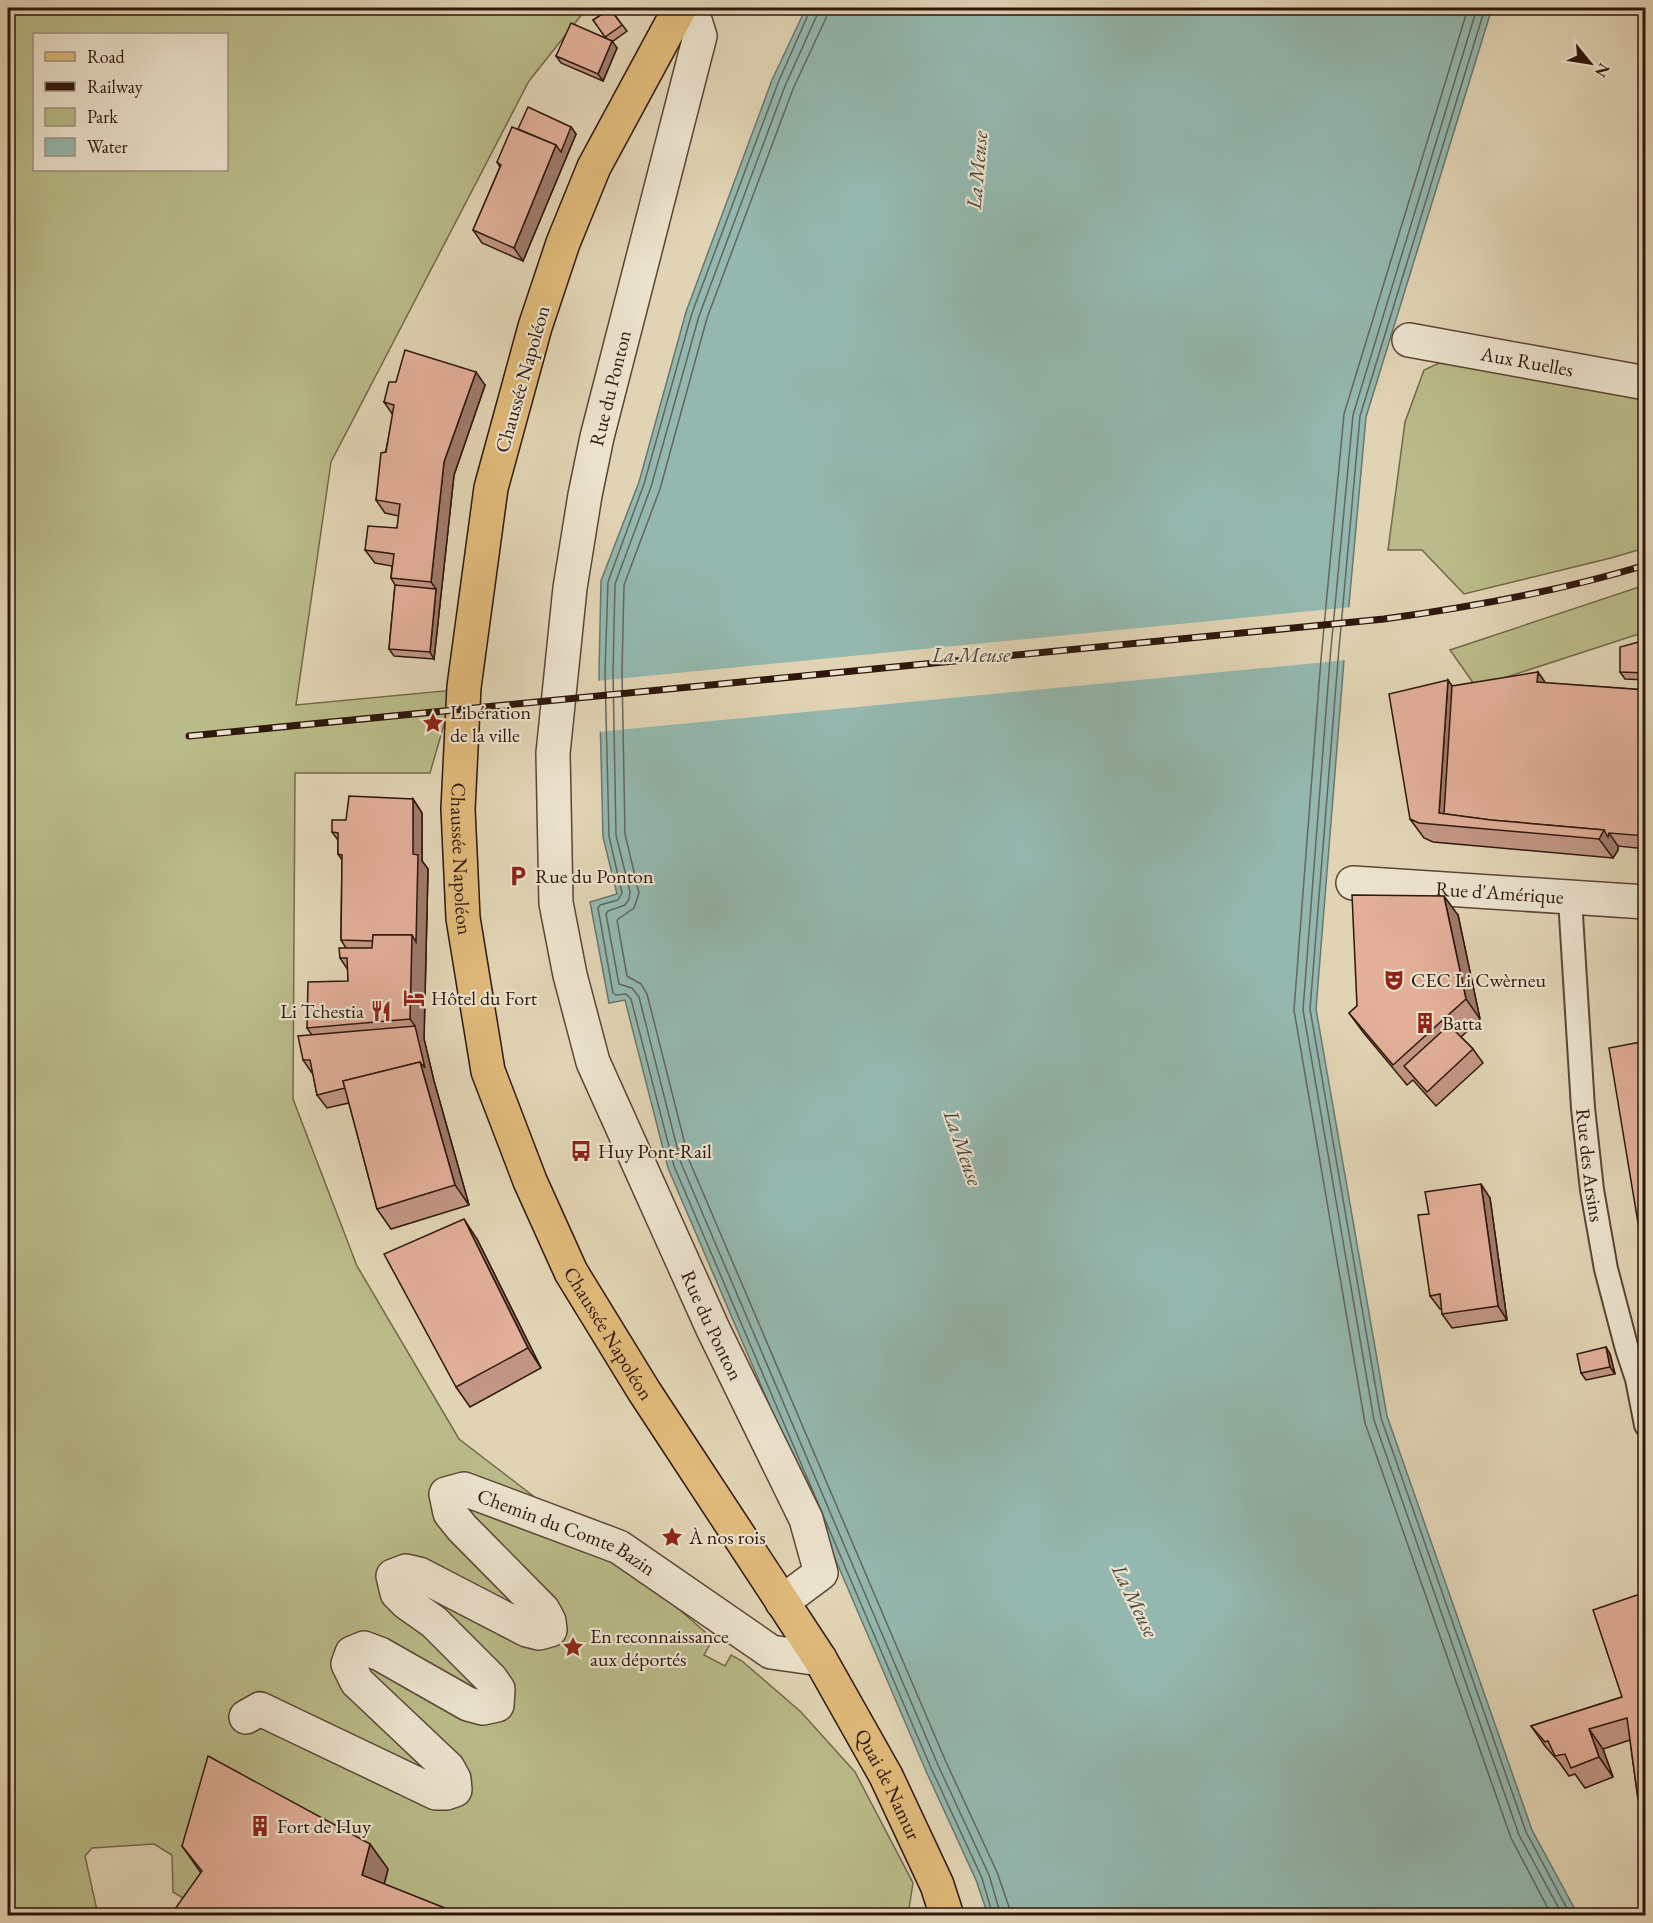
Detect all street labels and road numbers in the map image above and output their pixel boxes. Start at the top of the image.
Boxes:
street label: Chaussée Napoléon [489,302,556,456]
street label: Rue du Ponton [583,327,637,449]
street label: Aux Ruelles [1478,340,1575,383]
street label: Chaussée Napoléon [445,782,479,937]
street label: Rue d'Amérique [1435,875,1565,910]
street label: Rue des Arsins [1570,1107,1610,1224]
street label: Chaussée Napoléon [558,1262,660,1406]
street label: Rue du Ponton [675,1266,749,1385]
street label: Chemin du Comte Bazin [474,1482,661,1582]
street label: Quai de Namur [849,1724,927,1844]

